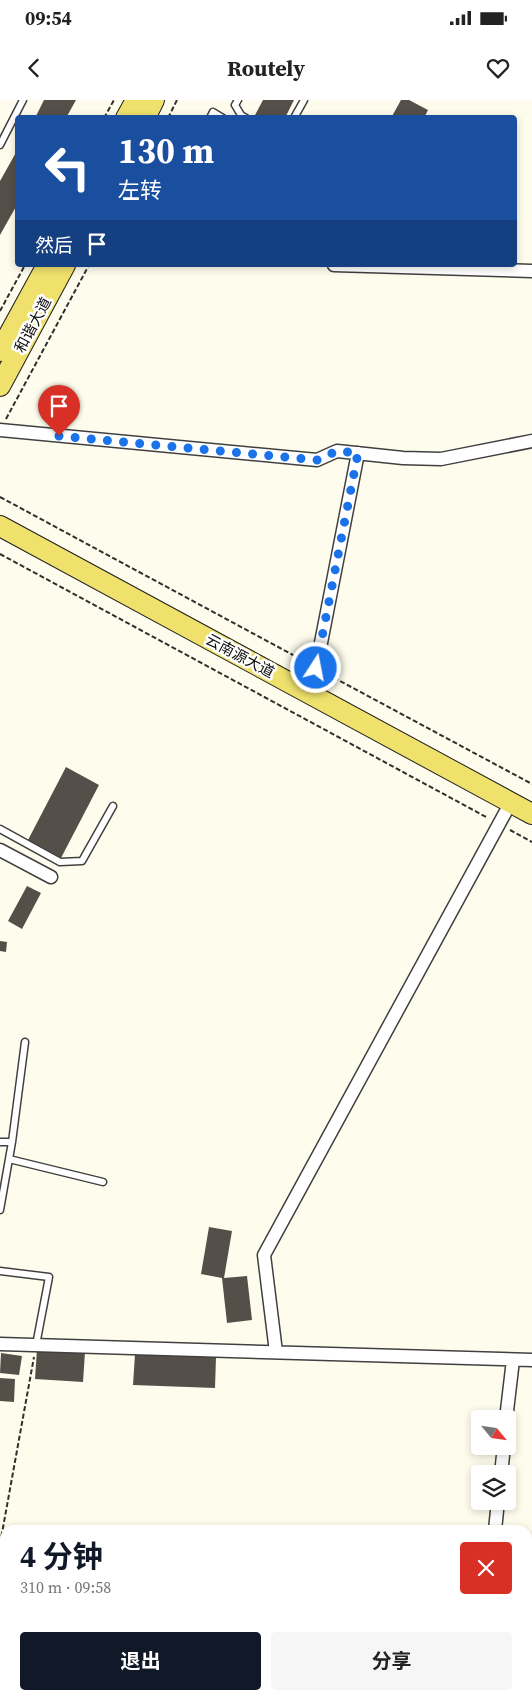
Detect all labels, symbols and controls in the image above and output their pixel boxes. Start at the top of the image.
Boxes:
text: 09:54 [25,5,72,31]
text: Routely [227,53,305,83]
icon: back [20,54,48,82]
icon: heart [484,54,512,82]
text: 130 m [118,127,214,175]
icon: left [35,135,100,200]
text: 左转 [118,175,162,205]
icon: arrive [83,230,111,258]
text: 然后 [35,232,73,258]
street label: 和谐大道 [9,293,56,356]
pin [38,385,80,436]
icon: arrive [45,392,73,420]
street label: 云南源大道 [202,629,278,682]
position arrow [289,641,341,693]
north arrow [471,1410,516,1455]
map controls [471,1410,516,1510]
button: layers [471,1465,516,1510]
text: 4 分钟 [20,1536,103,1577]
button: close [460,1542,512,1594]
text: 310 m · 09:58 [20,1576,111,1598]
button: 退出 [20,1632,261,1690]
button: 分享 [271,1632,512,1690]

